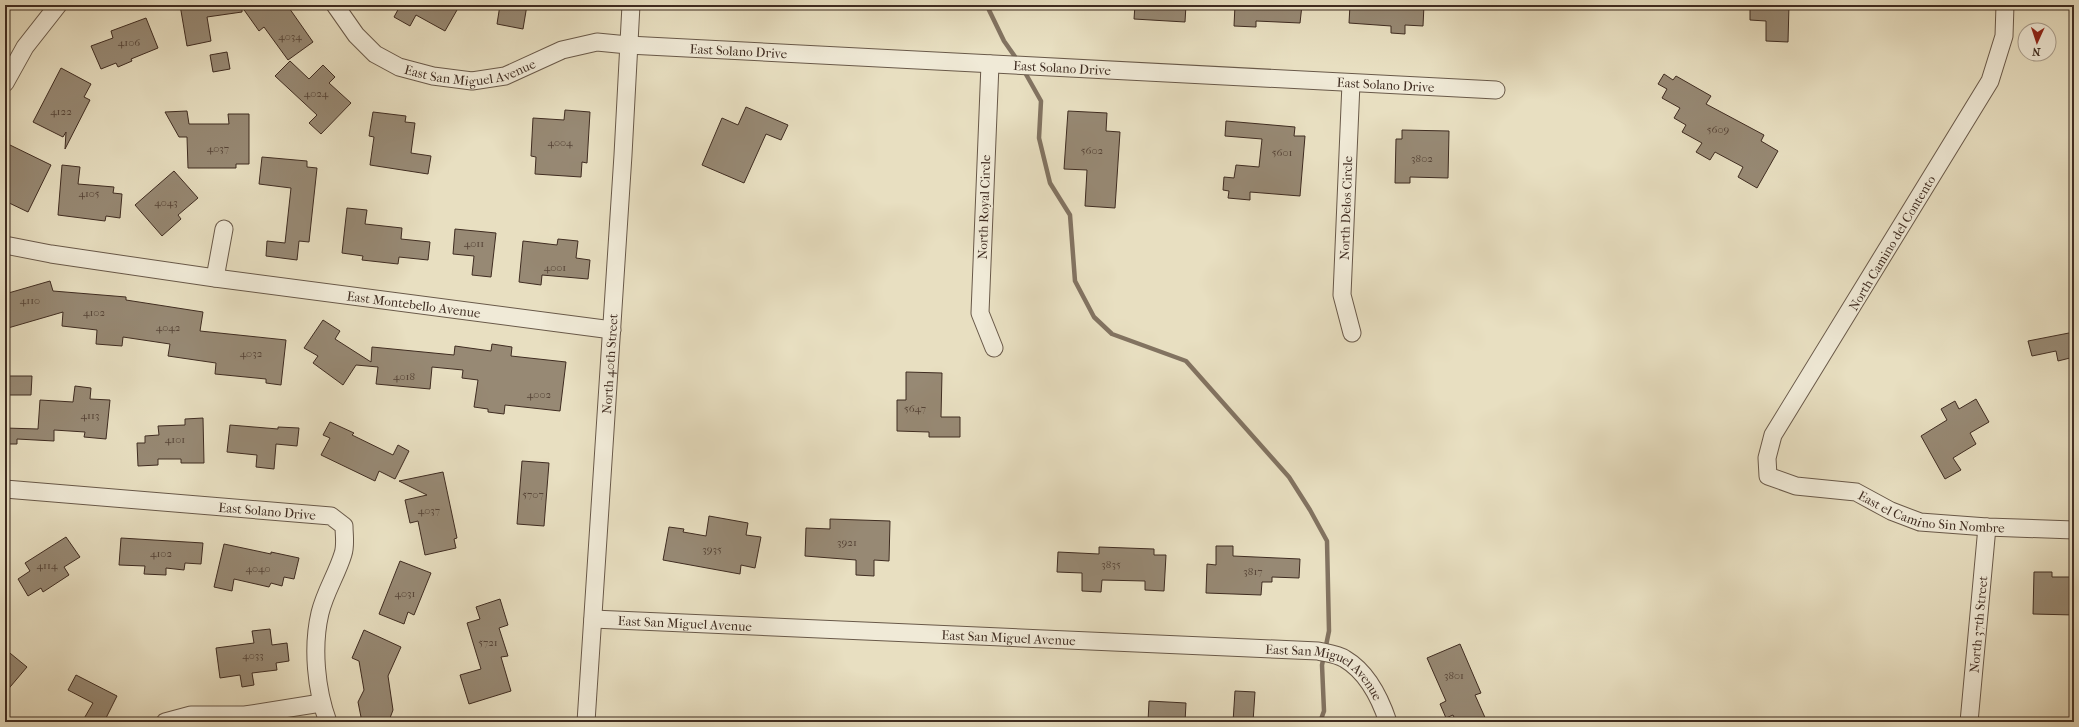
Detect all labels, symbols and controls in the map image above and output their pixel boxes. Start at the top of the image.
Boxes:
north arrow [2017,22,2057,62]
house number: 4034 [278,30,302,43]
house number: 4106 [118,36,140,49]
street label: East Solano Drive [689,41,788,61]
text: N [2031,45,2041,58]
street label: East San Miguel Avenue [403,55,538,89]
street label: East Solano Drive [1013,57,1112,78]
street label: East Solano Drive [1336,74,1435,94]
house number: 4024 [304,87,329,100]
house number: 4122 [50,105,72,118]
house number: 5609 [1707,123,1729,136]
house number: 4004 [547,136,573,149]
house number: 4037 [207,142,229,155]
house number: 5602 [1081,144,1104,157]
house number: 5601 [1272,146,1292,159]
house number: 3802 [1411,152,1433,165]
street label: North Royal Circle [975,154,993,260]
street label: North Delos Circle [1337,155,1355,260]
street label: North Camino del Contento [1846,172,1939,313]
house number: 4105 [78,187,100,200]
house number: 4043 [154,196,178,209]
house number: 4011 [464,237,484,250]
house number: 4001 [544,261,566,274]
street label: East Montebello Avenue [346,288,482,320]
house number: 4110 [20,294,40,307]
house number: 4102 [83,306,105,319]
street label: North 40th Street [599,313,620,414]
house number: 4042 [156,321,181,334]
house number: 4032 [240,347,263,360]
house number: 4018 [393,370,415,383]
house number: 4002 [527,388,551,401]
house number: 5647 [904,402,926,415]
house number: 4113 [81,409,99,422]
house number: 4101 [165,433,185,446]
street label: East el Camino Sin Nombre [1856,487,2005,535]
house number: 5707 [522,488,544,501]
street label: East Solano Drive [218,499,317,522]
house number: 4037 [418,504,440,517]
house number: 3921 [837,536,857,549]
house number: 3935 [702,543,722,556]
house number: 4102 [150,547,172,560]
house number: 3835 [1101,558,1121,571]
house number: 4114 [37,559,58,572]
house number: 4040 [245,562,271,575]
house number: 3817 [1243,565,1263,578]
street label: North 37th Street [1966,575,1990,674]
house number: 4031 [394,587,416,600]
street label: East San Miguel Avenue [618,613,753,634]
street label: East San Miguel Avenue [941,627,1077,648]
house number: 5721 [478,636,498,649]
street label: East San Miguel Avenue [1265,641,1386,703]
house number: 4033 [242,649,264,662]
house number: 3801 [1444,669,1464,682]

